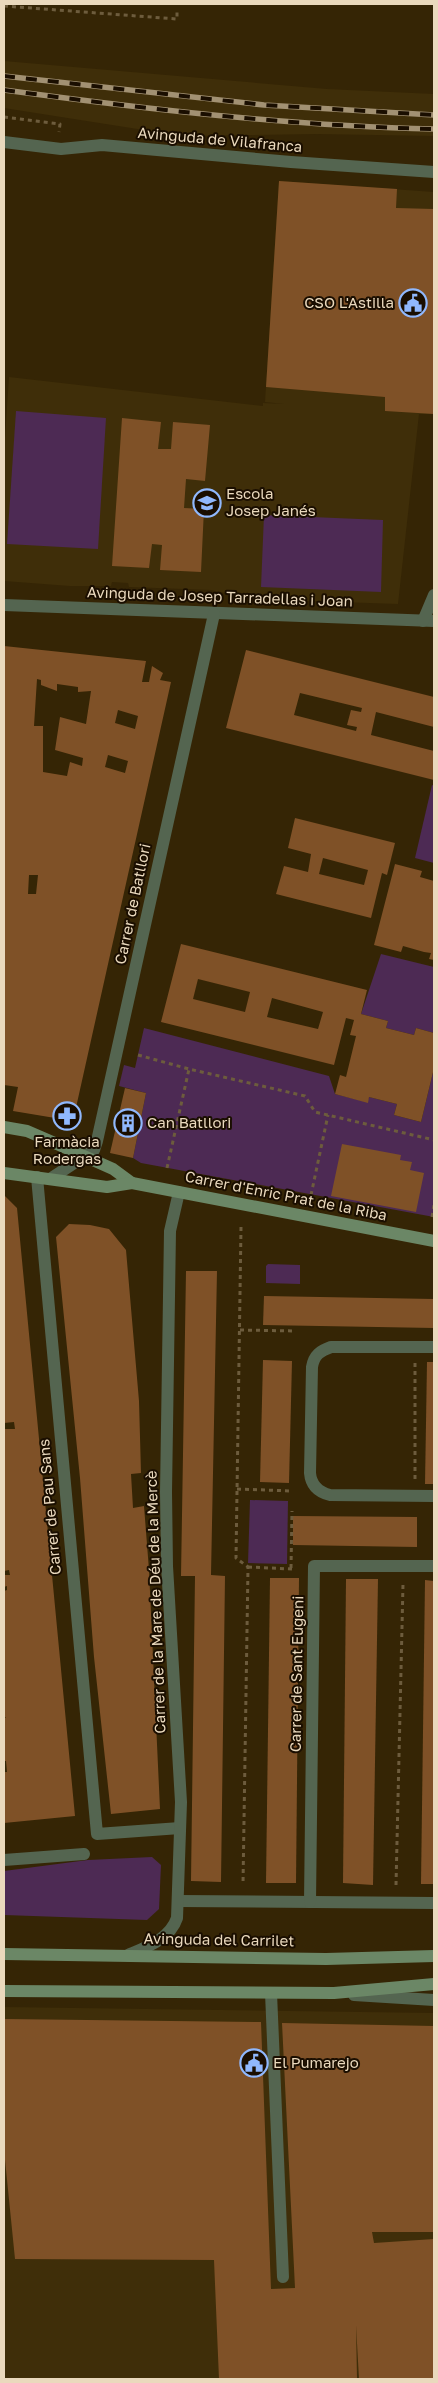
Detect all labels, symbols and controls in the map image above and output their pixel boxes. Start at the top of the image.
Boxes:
street label: Avinguda de Vilafranca [137,123,303,155]
public building icon: CSO L'Astilla [398,288,428,318]
place label: CSO L'Astilla [304,293,394,311]
place label: Escola Josep Janés [226,484,316,519]
school or university icon: Escola Josep Janés [192,488,222,518]
street label: Avinguda de Josep Tarradellas i Joan [87,582,353,610]
street label: Carrer de Batllori [110,842,154,966]
pharmacy icon: Farmàcia Rodergas [52,1101,82,1131]
building icon: Can Batllori [113,1108,143,1138]
place label: Can Batllori [147,1113,231,1131]
place label: Farmàcia Rodergas [33,1132,101,1167]
street label: Carrer d'Enric Prat de la Riba [184,1167,389,1223]
street label: Carrer de Pau Sans [34,1438,64,1576]
street label: Carrer de la Mare de Déu de la Mercè [141,1470,169,1734]
street label: Carrer de Sant Eugeni [286,1596,306,1752]
street label: Avinguda del Carrilet [143,1929,295,1949]
public building icon: El Pumarejo [239,2048,269,2078]
place label: El Pumarejo [273,2053,359,2071]

